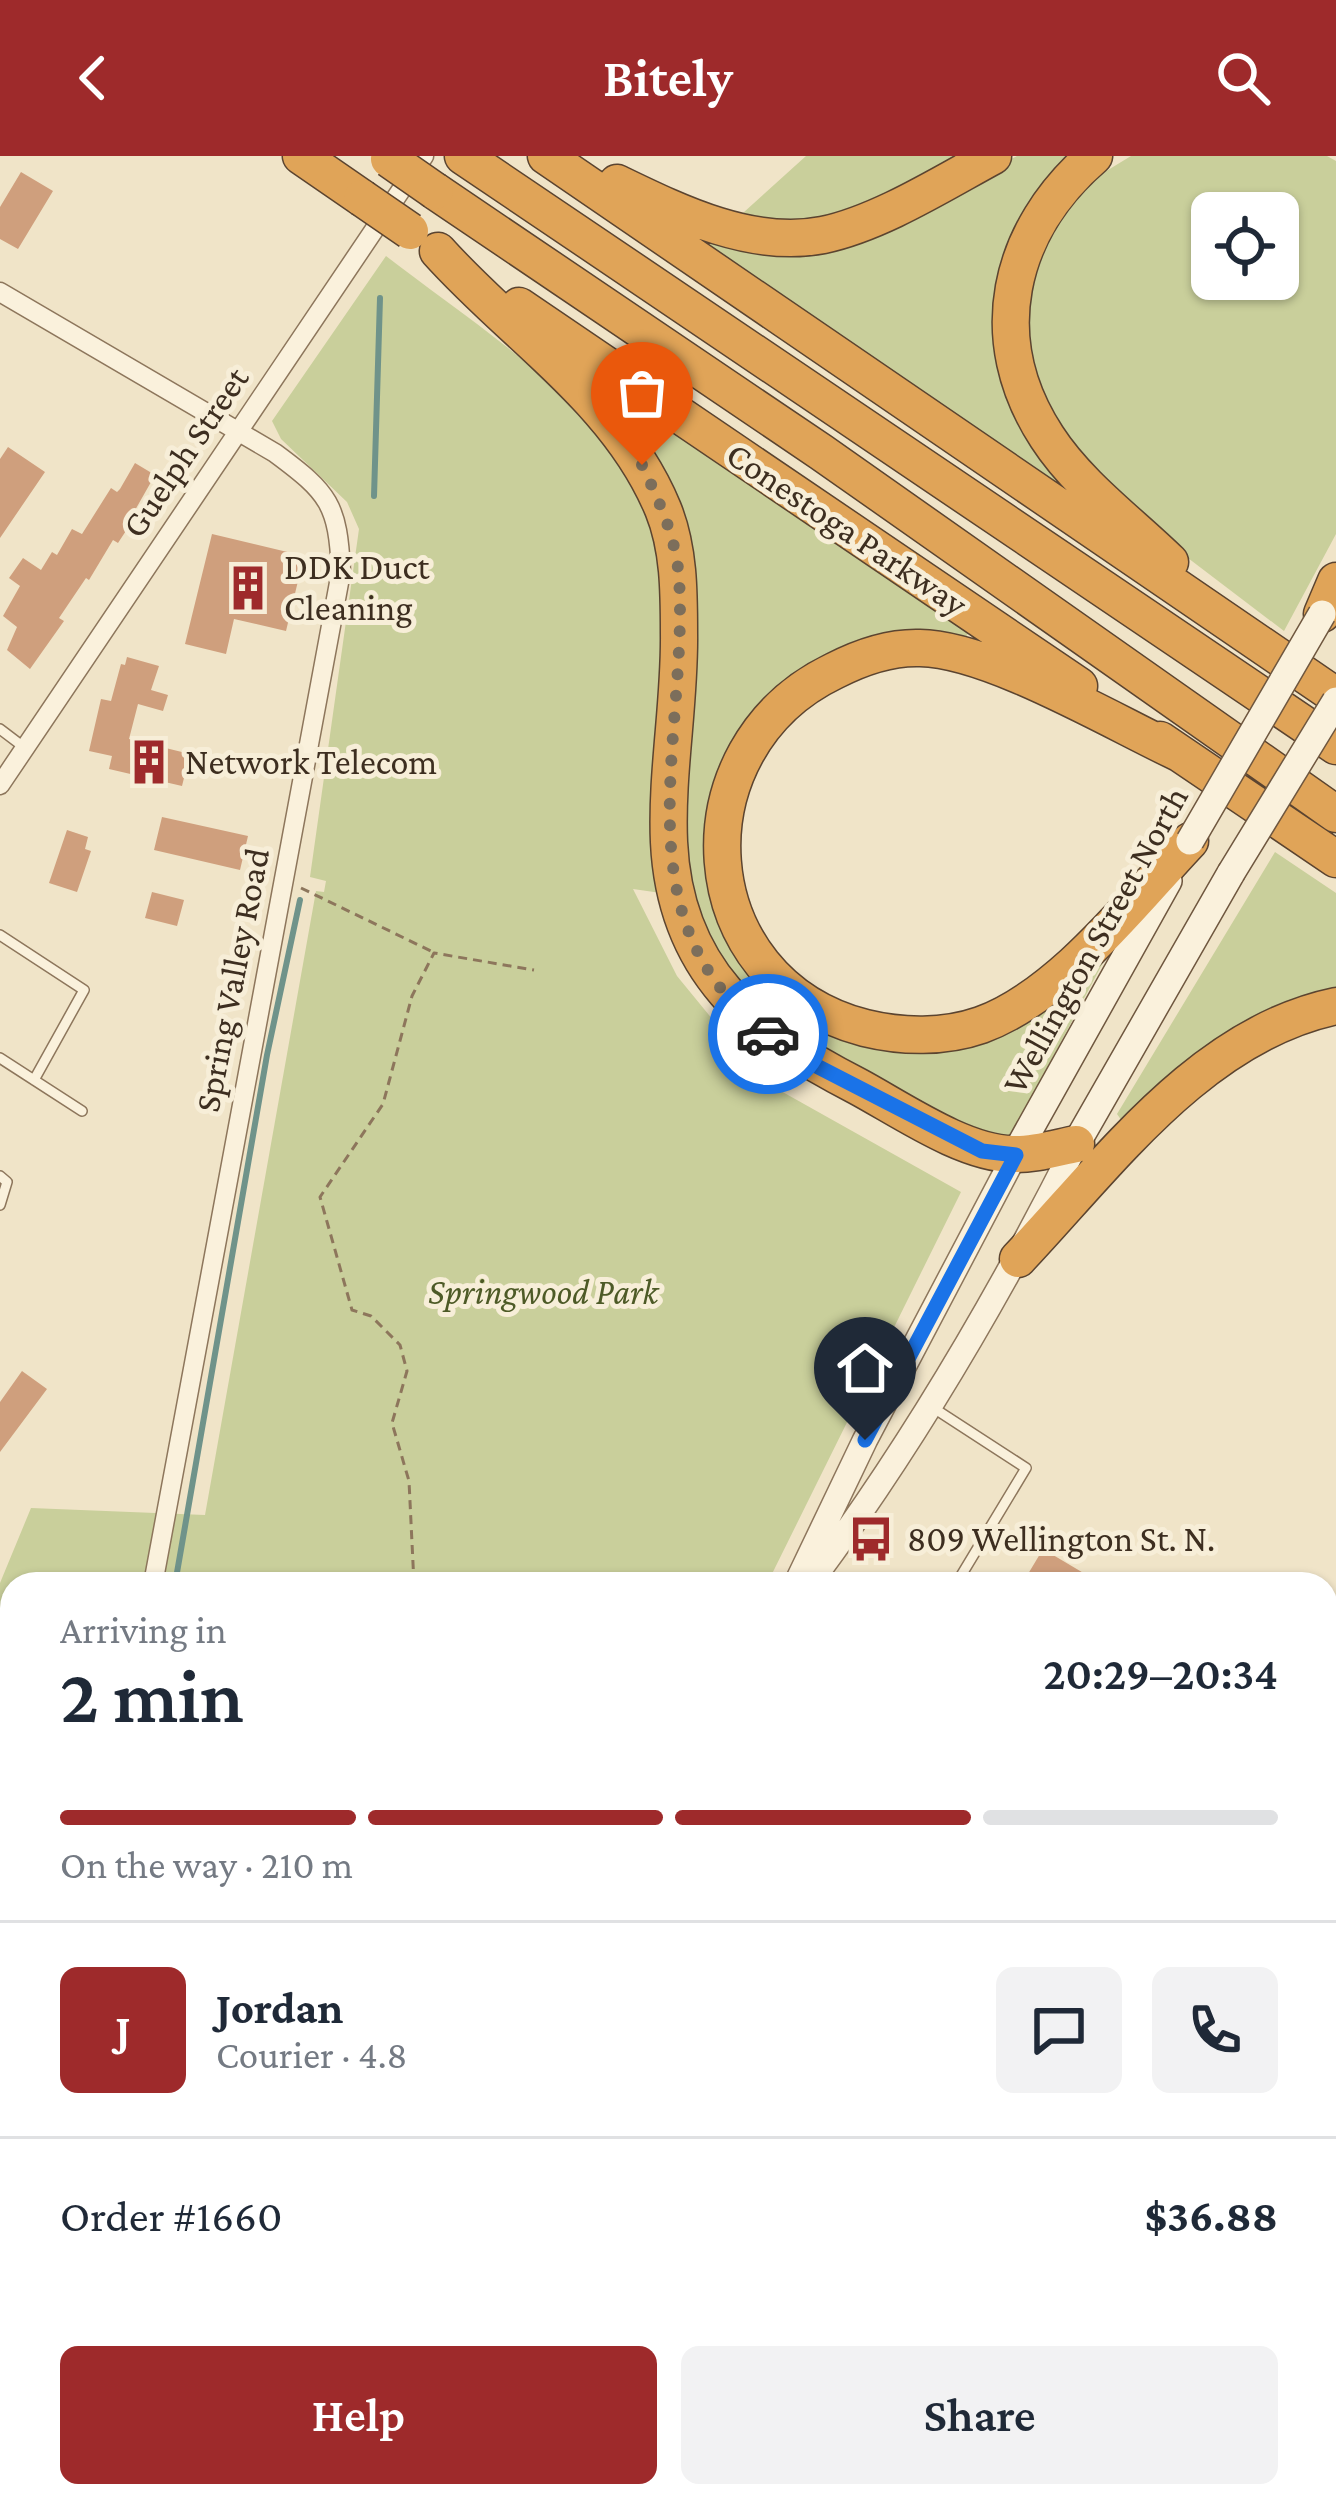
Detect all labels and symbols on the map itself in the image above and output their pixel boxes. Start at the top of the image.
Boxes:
pin [591,342,693,465]
street label: Guelph Street [113,358,257,545]
street label: Conestoga Parkway [719,434,975,624]
place label: DDK Duct Cleaning [284,547,430,628]
building icon: DDK Duct Cleaning [223,563,273,613]
building icon: Network Telecom [124,737,174,787]
place label: Network Telecom [185,742,437,782]
street label: Wellington Street North [994,780,1196,1100]
street label: Spring Valley Road [187,845,277,1115]
courier [708,974,828,1094]
park label: Springwood Park [428,1272,659,1312]
pin [814,1317,916,1440]
bus stop icon: 809 Wellington St. N. [846,1514,896,1564]
place label: 809 Wellington St. N. [907,1519,1215,1559]

